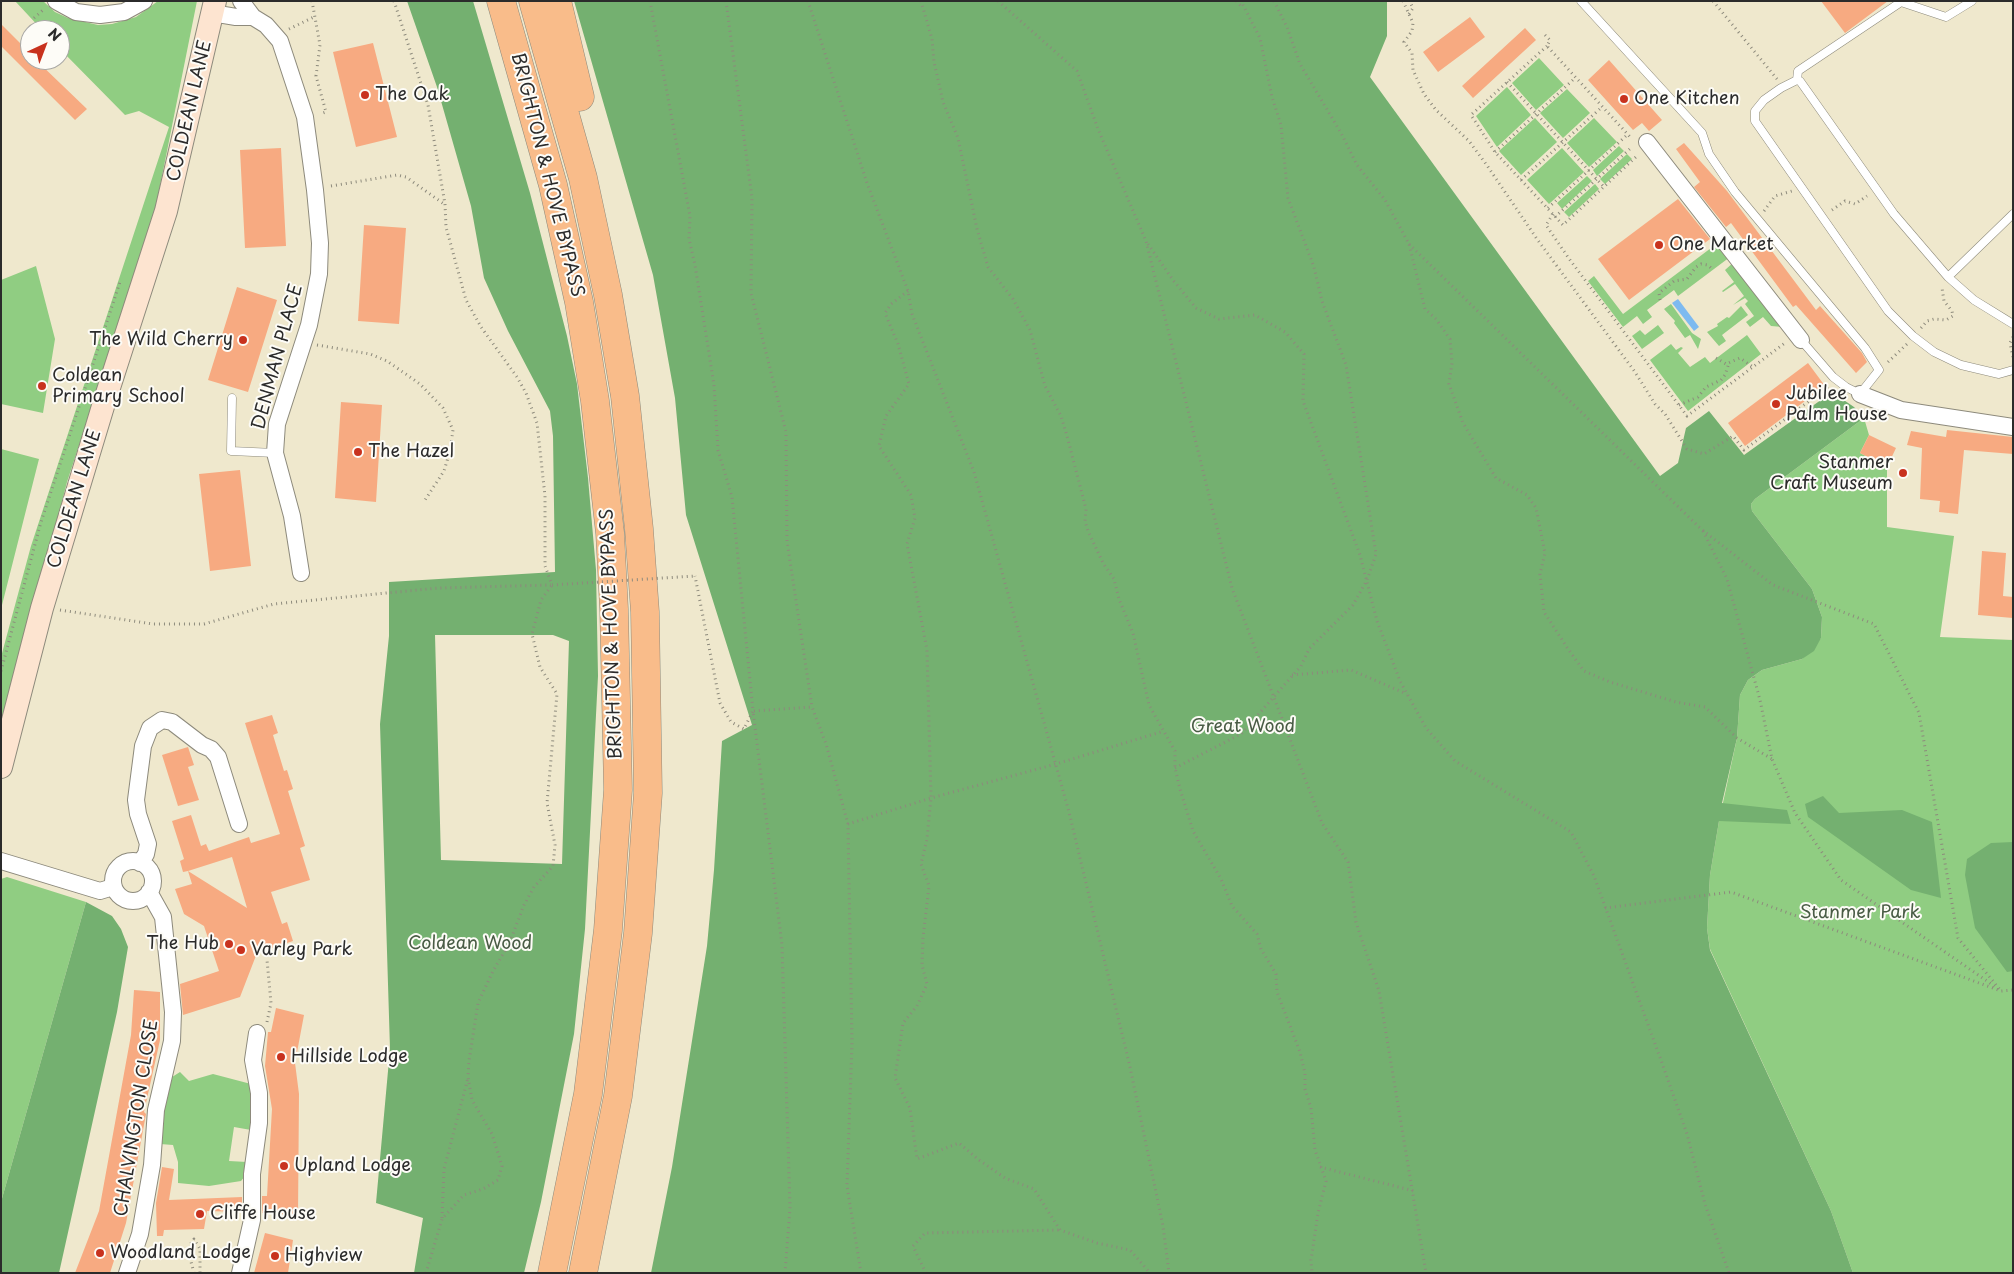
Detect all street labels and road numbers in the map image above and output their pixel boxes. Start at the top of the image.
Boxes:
street label: COLDEAN LANE [163,38,217,184]
street label: BRIGHTON & HOVE BYPASS [506,51,588,299]
street label: DENMAN PLACE [248,282,308,432]
street label: COLDEAN LANE [44,427,106,571]
street label: BRIGHTON & HOVE BYPASS [597,508,627,760]
street label: CHALVINGTON CLOSE [111,1018,163,1218]

